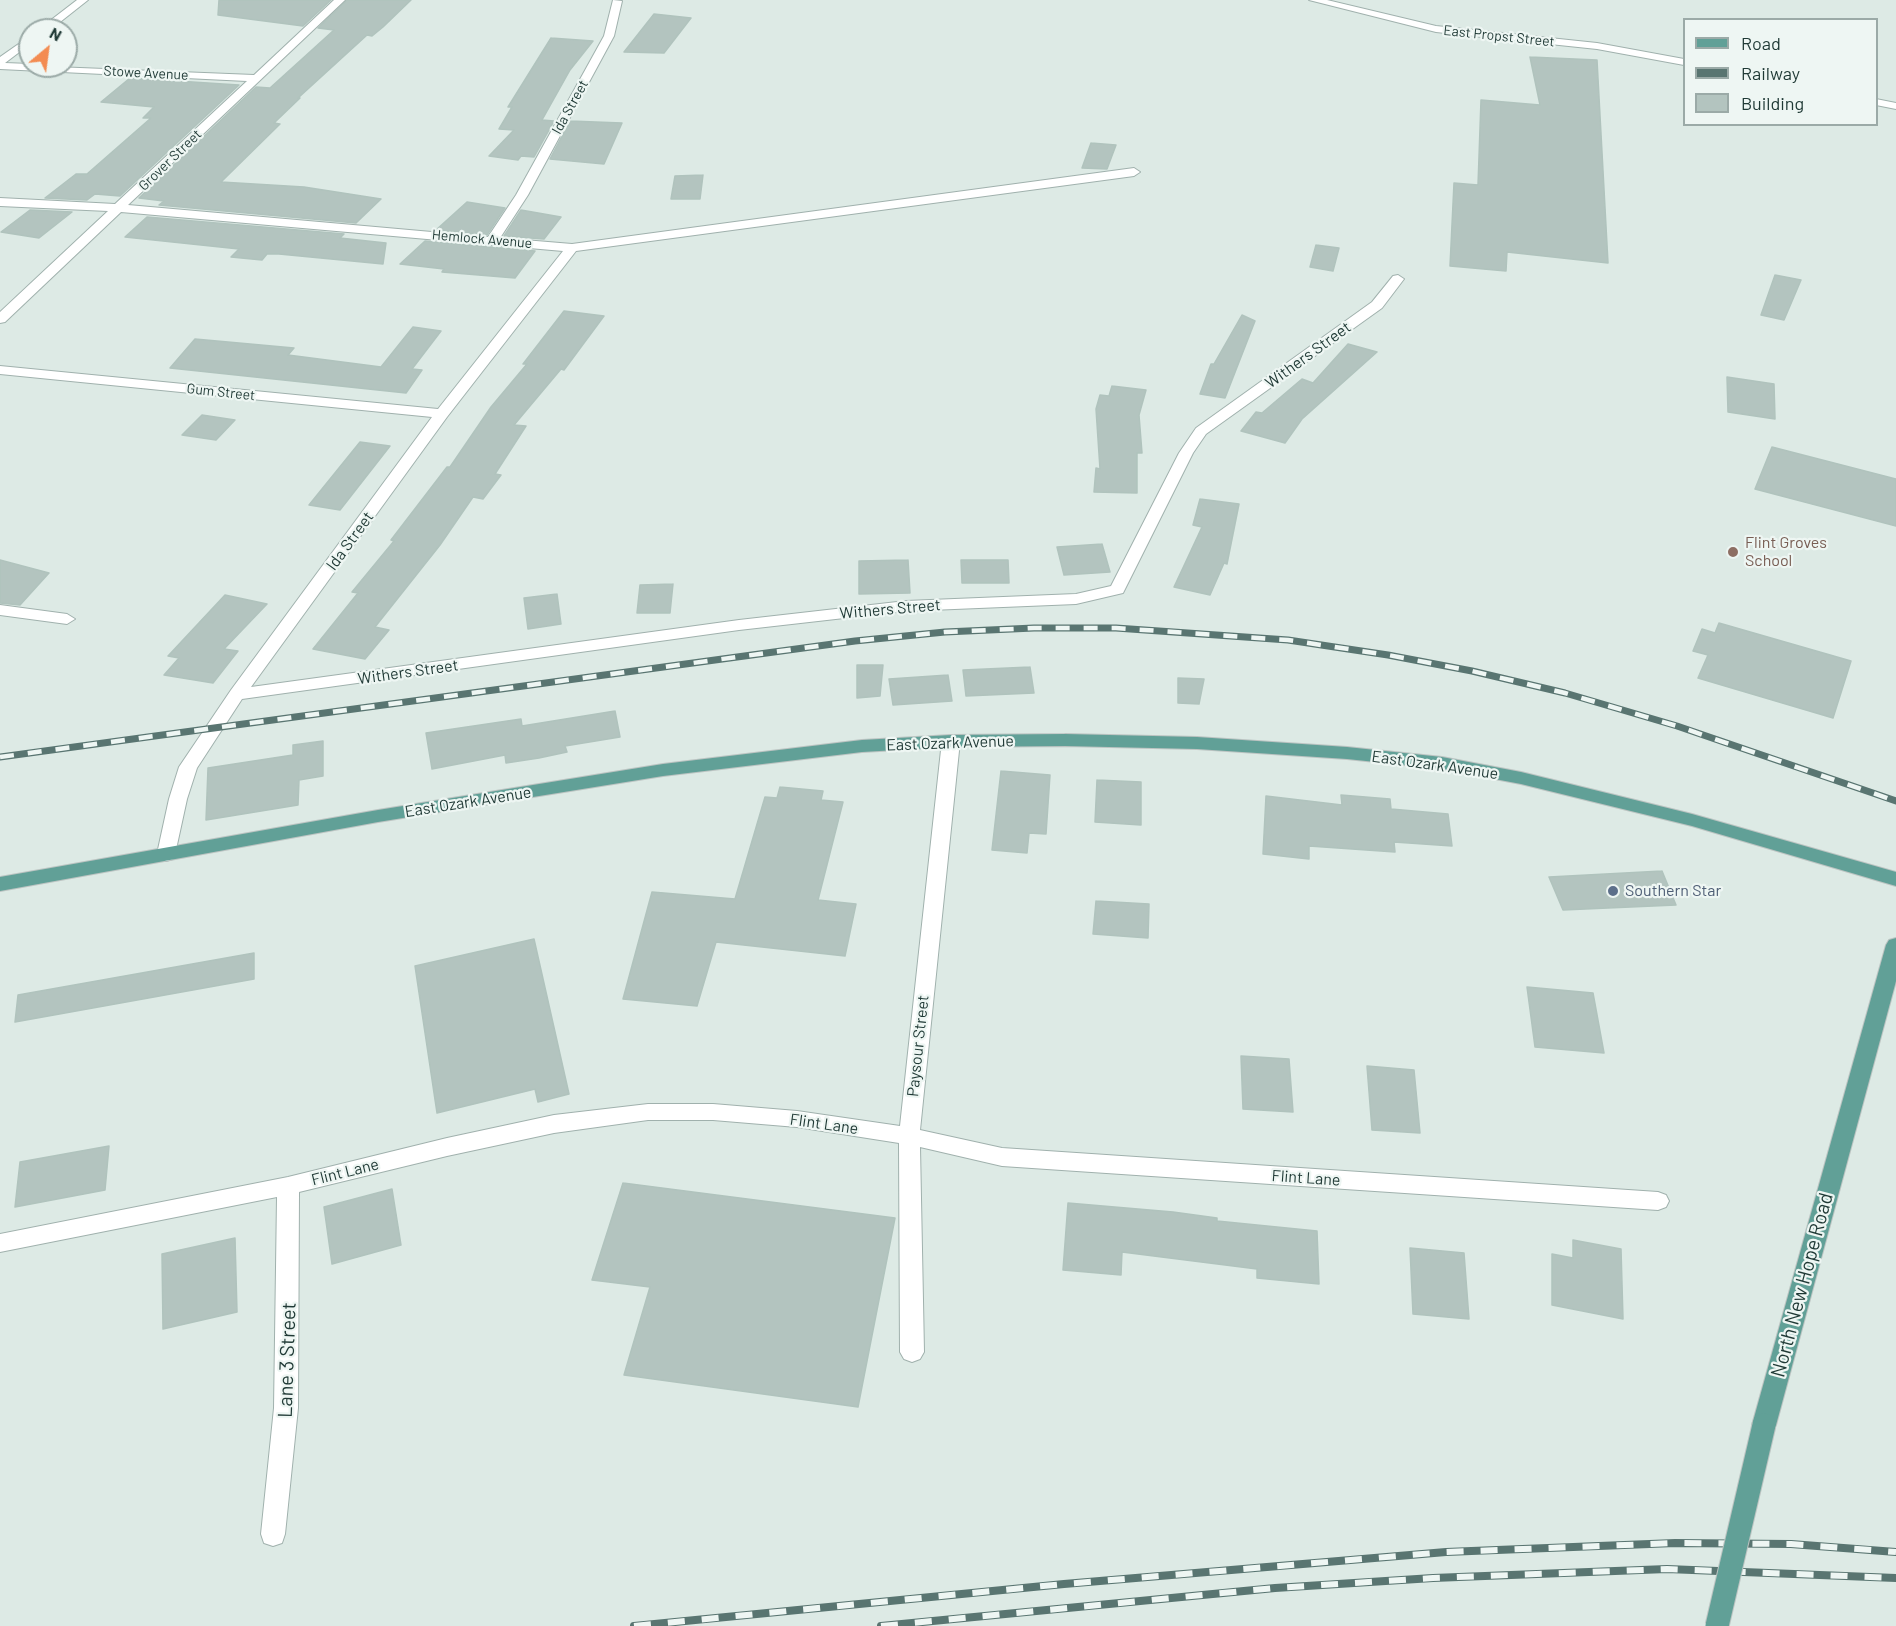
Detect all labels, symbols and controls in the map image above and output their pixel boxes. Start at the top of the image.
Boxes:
north arrow [18,18,78,78]
legend [1683,18,1878,126]
street label: East Propst Street [1443,22,1555,50]
text: N [47,23,65,44]
text: Road [1741,32,1781,54]
street label: Stowe Avenue [103,62,189,84]
text: Railway [1741,62,1800,84]
street label: Ida Street [548,77,592,137]
text: Building [1741,92,1804,114]
street label: Grover Street [135,126,205,194]
street label: Hemlock Avenue [431,226,533,252]
street label: Withers Street [1261,317,1355,393]
street label: Gum Street [186,380,256,404]
street label: Ida Street [322,508,378,574]
place label: Flint Groves School [1745,533,1827,571]
marker: Flint Groves School [1726,545,1740,559]
street label: Withers Street [839,595,941,623]
street label: Withers Street [356,655,460,689]
street label: East Ozark Avenue [886,731,1014,755]
street label: East Ozark Avenue [1370,747,1500,783]
street label: East Ozark Avenue [403,783,533,821]
place label: Southern Star [1625,881,1721,901]
marker: Southern Star [1606,884,1620,898]
street label: Paysour Street [903,994,933,1098]
street label: Flint Lane [789,1110,859,1138]
street label: Flint Lane [309,1154,381,1190]
street label: Flint Lane [1271,1166,1341,1190]
street label: North New Hope Road [1766,1190,1838,1380]
street label: Lane 3 Street [273,1302,301,1418]

